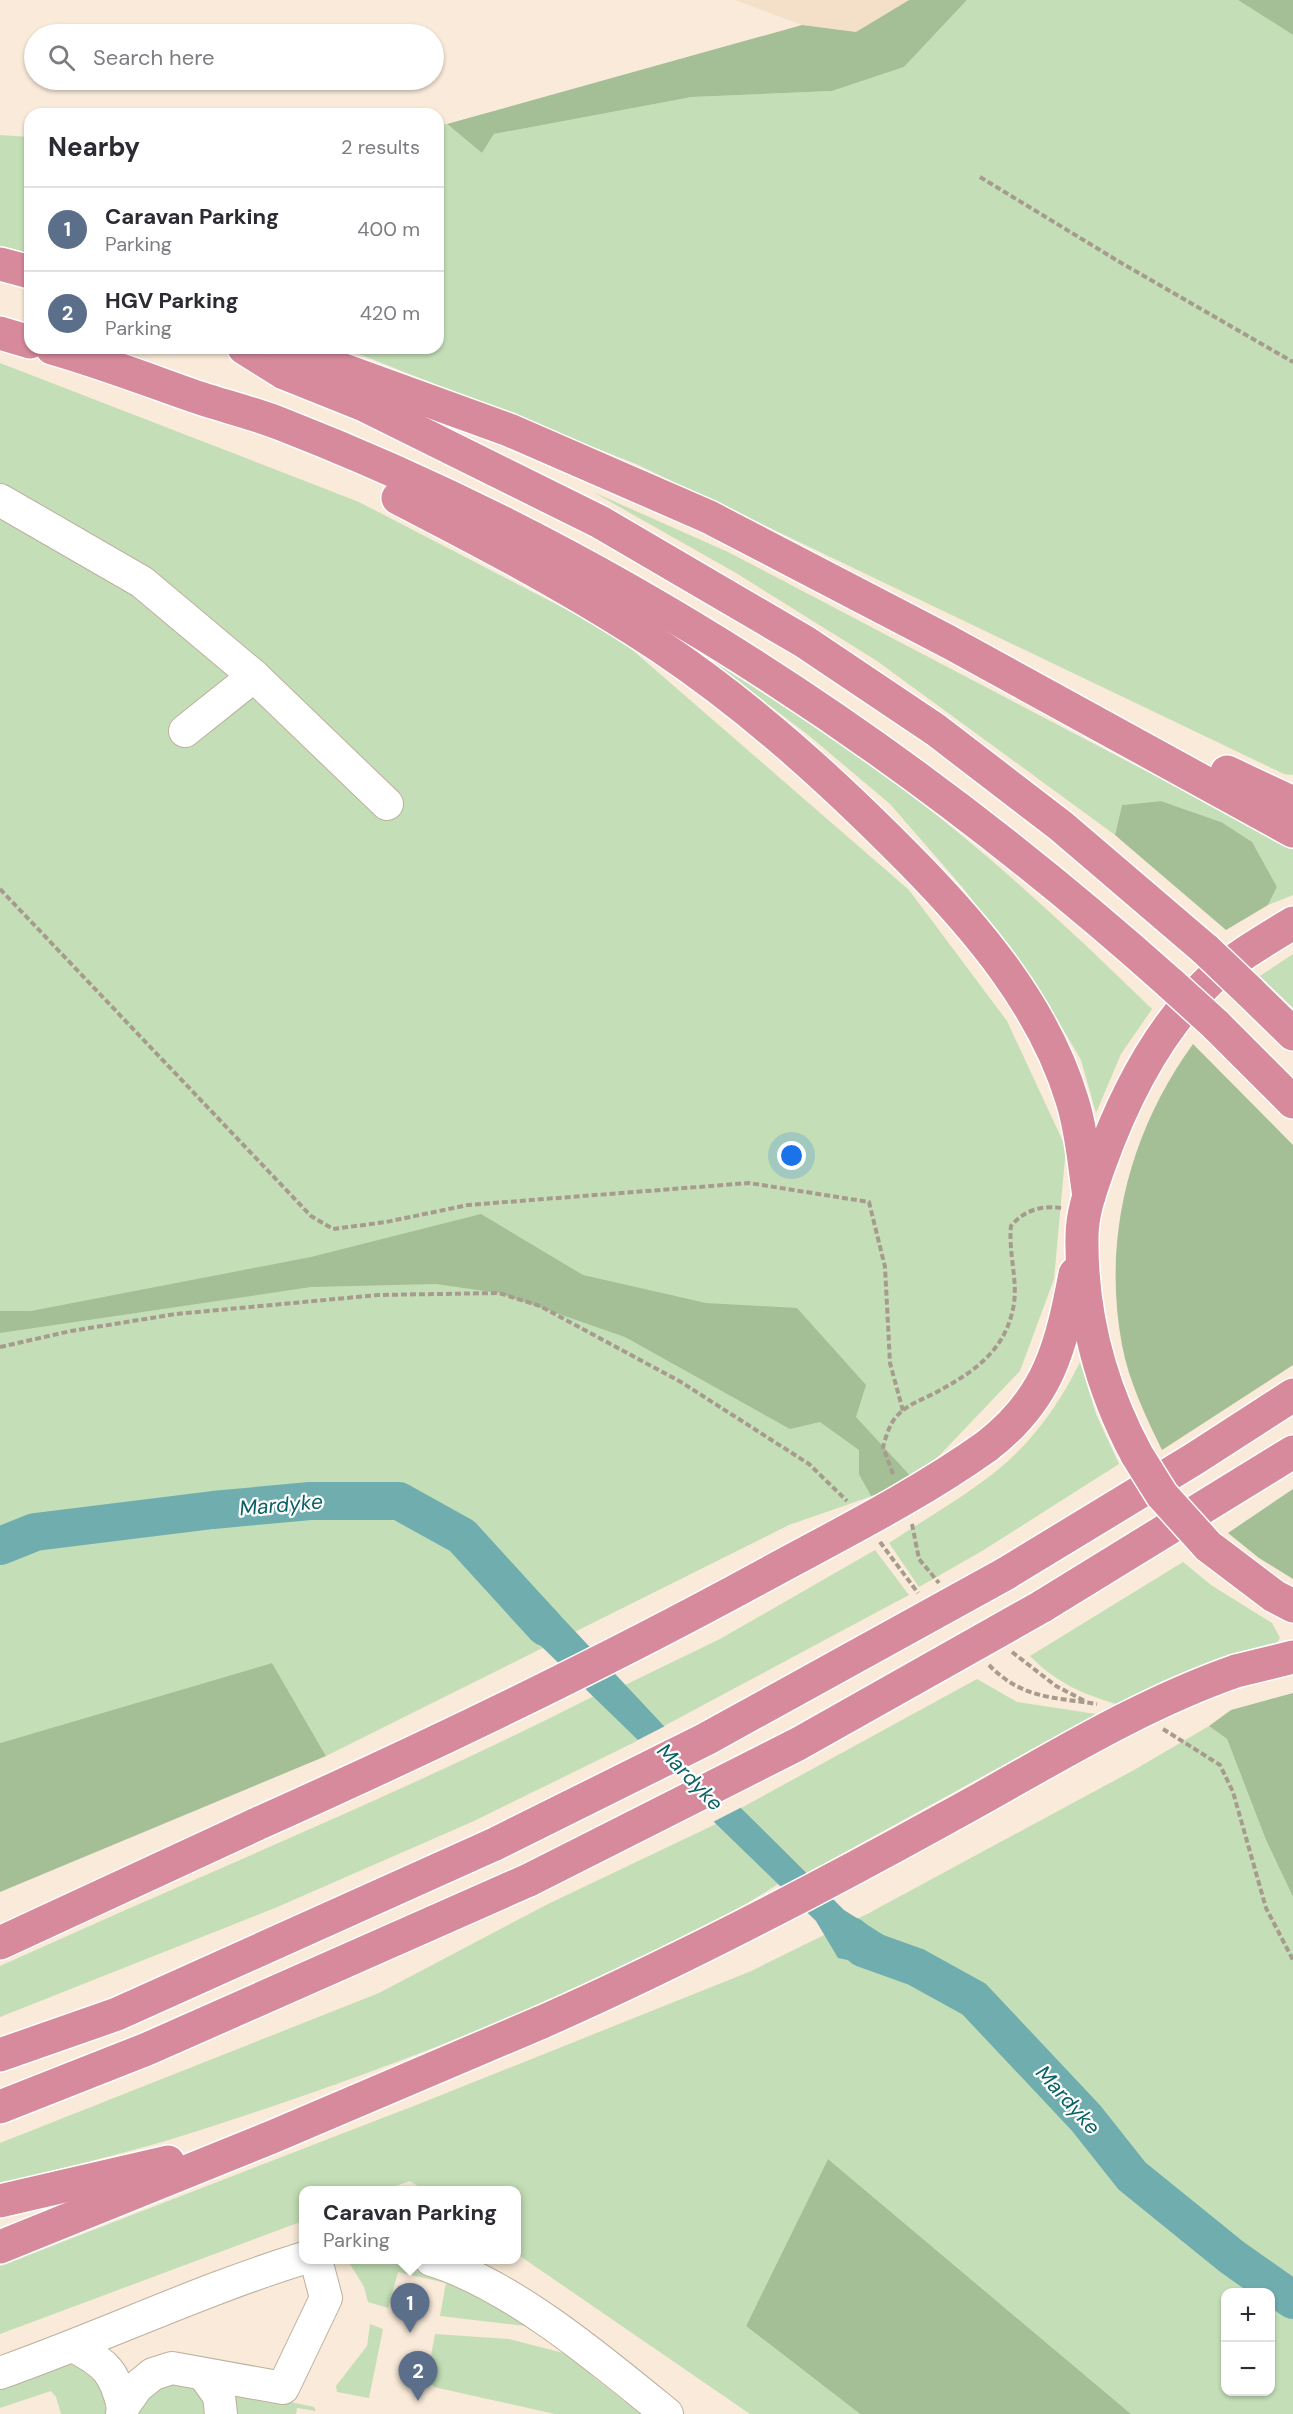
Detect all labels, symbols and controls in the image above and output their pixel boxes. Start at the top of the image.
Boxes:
search box [24,24,444,90]
icon: search [45,41,78,74]
text: Search here [93,43,214,72]
text: Nearby [48,130,140,164]
text: 2 results [341,134,420,160]
text: Caravan Parking [105,202,279,231]
text: 1 [64,216,71,242]
text: 400 m [357,216,420,242]
text: Parking [105,231,172,257]
text: HGV Parking [105,286,239,315]
text: 2 [62,300,73,326]
text: 420 m [360,300,420,326]
text: Parking [105,315,172,341]
your location [777,1141,806,1170]
water label: Mardyke [238,1487,324,1523]
water label: Mardyke [651,1737,729,1817]
water label: Mardyke [1030,2060,1106,2141]
popup [299,2186,521,2264]
text: Caravan Parking [323,2198,497,2227]
text: Parking [323,2227,390,2253]
pin: 1 [390,2284,430,2333]
map controls [1221,2288,1275,2396]
button: + [1221,2288,1275,2342]
button: − [1221,2342,1275,2396]
pin: 2 [398,2352,438,2401]

